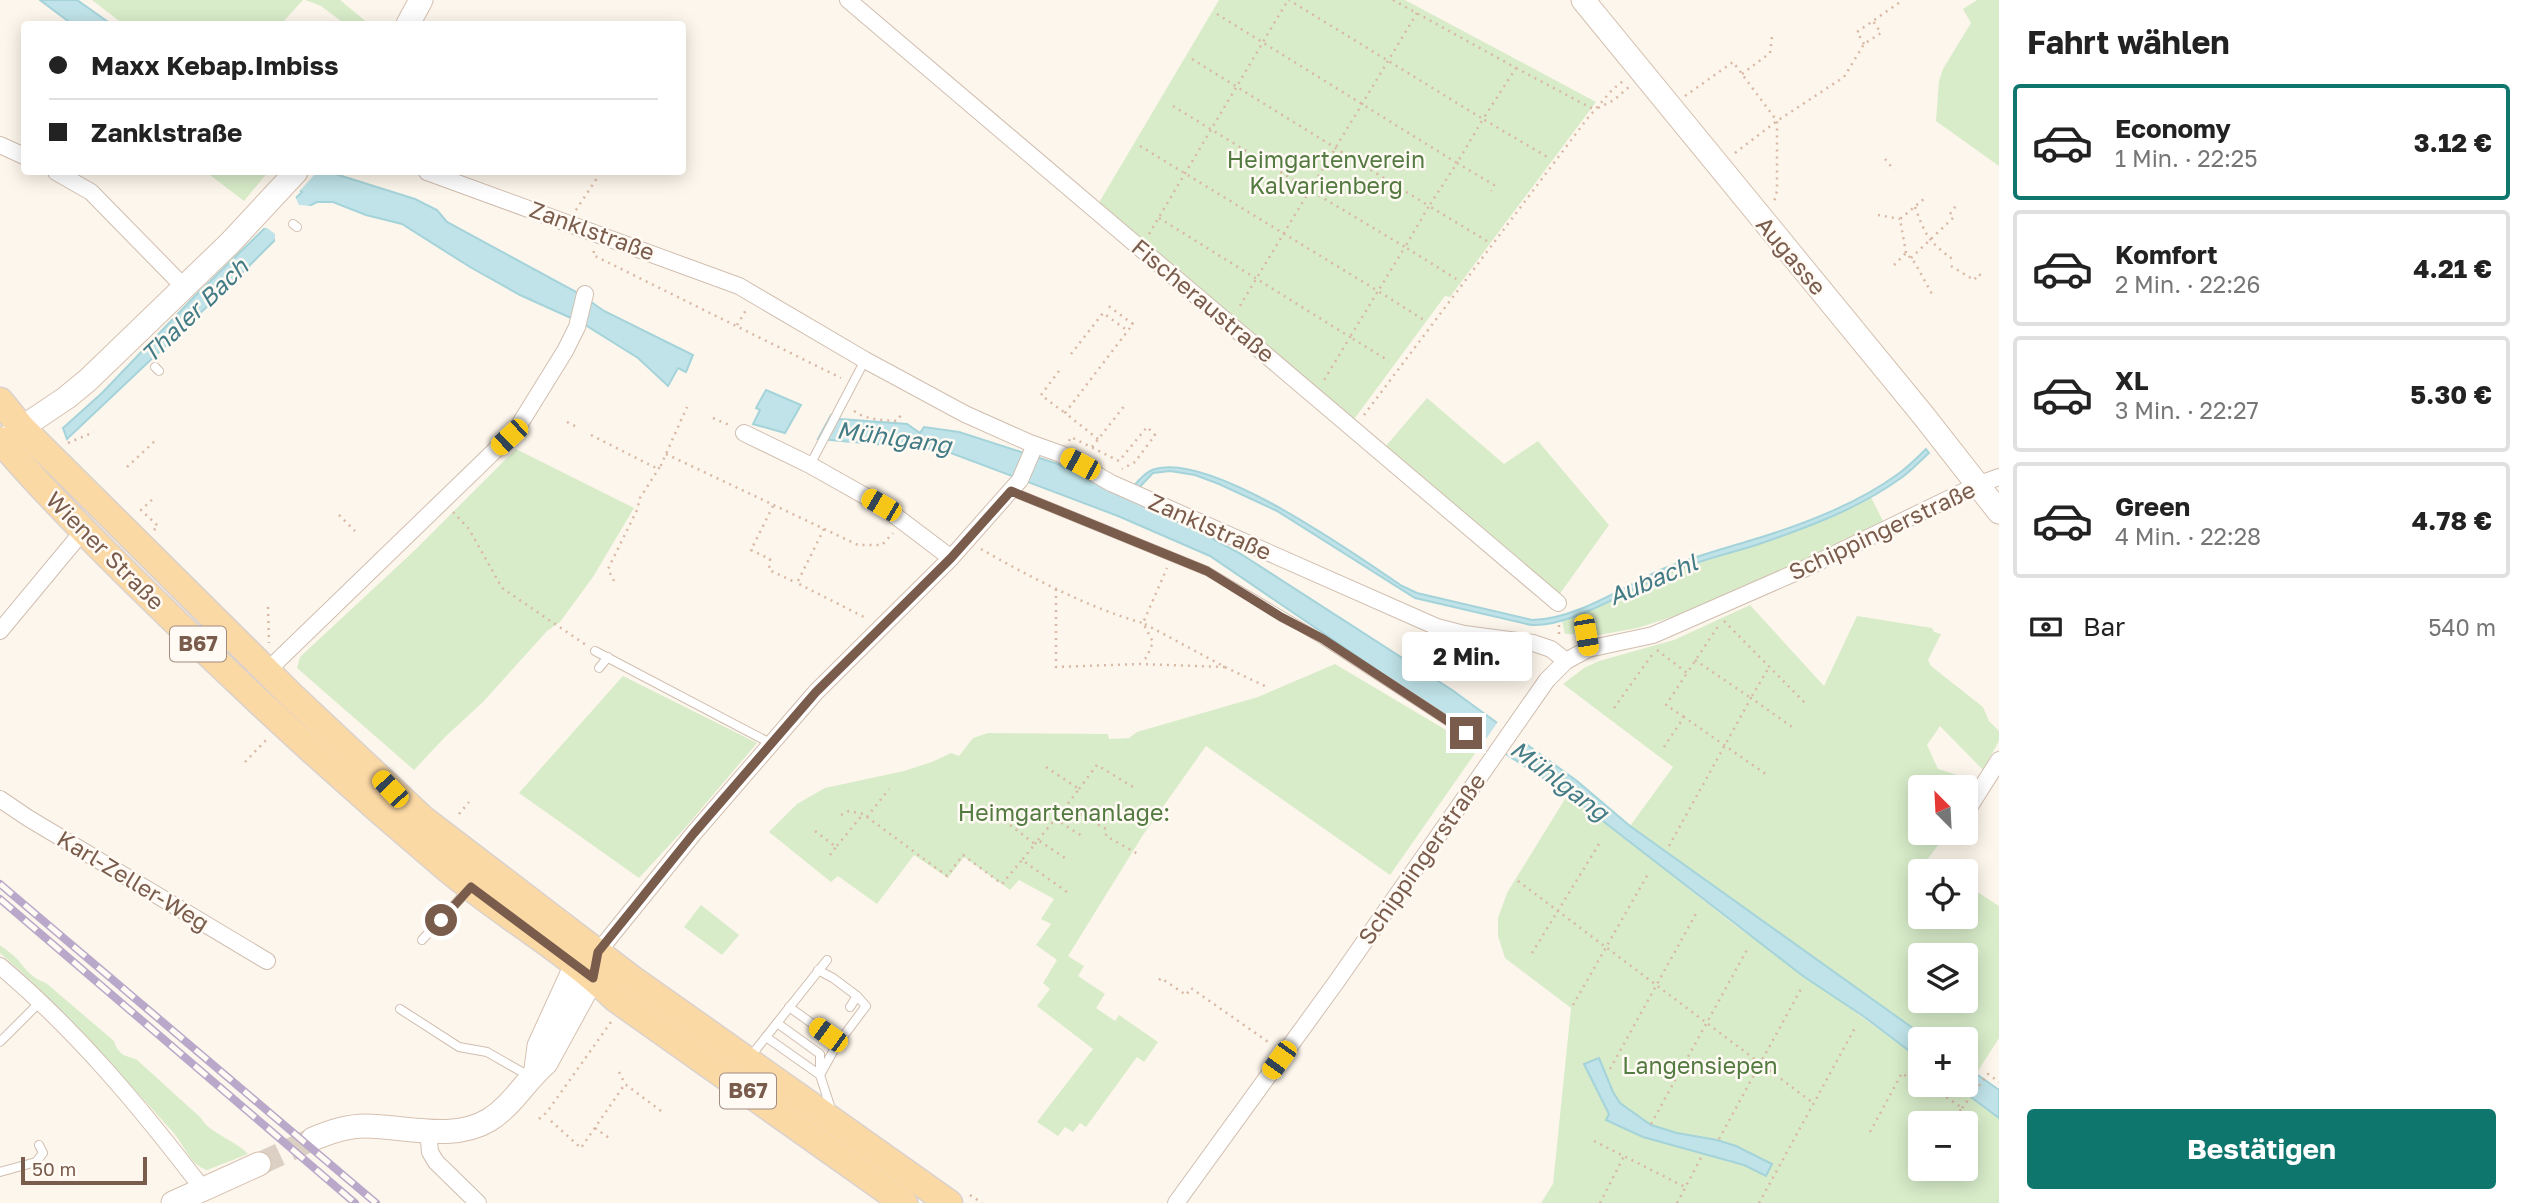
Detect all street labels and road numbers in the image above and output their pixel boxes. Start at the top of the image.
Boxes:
street label: Zanklstraße [526,194,659,266]
street label: Augasse [1751,210,1833,300]
street label: Fischeraustraße [1127,232,1281,368]
street label: Schippingerstraße [1784,475,1979,586]
street label: Wiener Straße [41,485,171,615]
street label: Zanklstraße [1145,487,1276,566]
road number: B67 [170,626,226,662]
street label: Schippingerstraße [1352,767,1491,949]
street label: Karl-Zeller-Weg [52,824,215,937]
road number: B67 [720,1074,776,1108]

